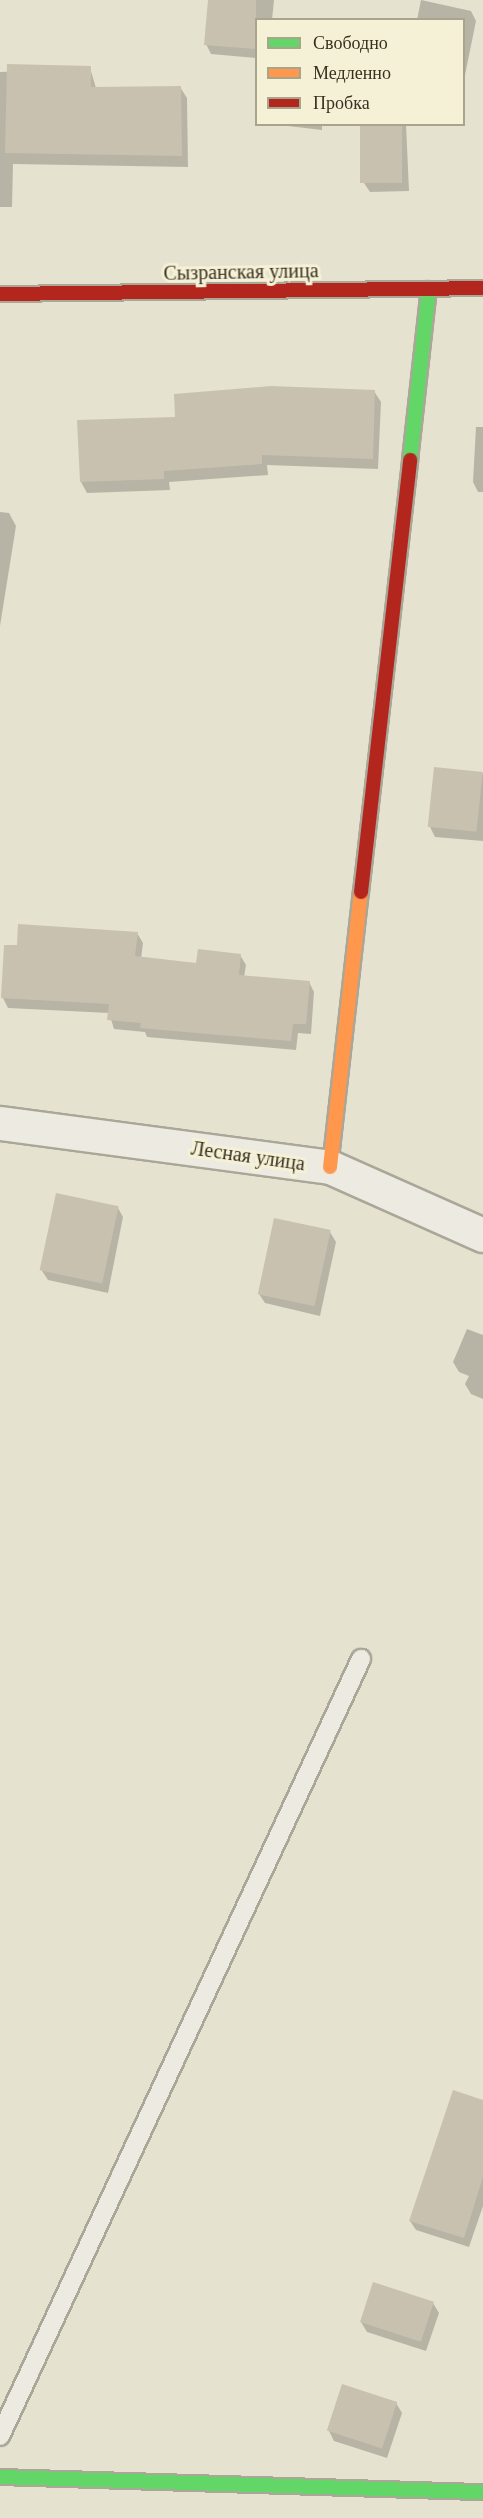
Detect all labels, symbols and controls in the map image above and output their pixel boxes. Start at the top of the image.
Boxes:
legend [255,18,465,126]
text: Свободно [313,33,388,53]
text: Медленно [313,63,391,83]
text: Пробка [313,93,370,113]
street label: Сызранская улица [163,259,319,285]
street label: Лесная улица [189,1136,307,1176]

